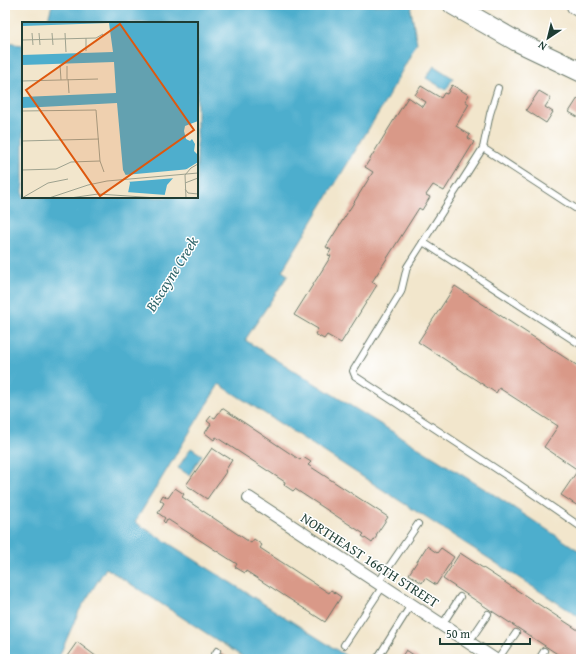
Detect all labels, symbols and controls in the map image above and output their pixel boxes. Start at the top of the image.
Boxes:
north arrow [528,18,568,58]
inset map [22,22,198,198]
text: N [534,37,550,55]
water label: Biscayne Creek [140,232,203,316]
street label: NORTHEAST 166TH STREET [297,508,443,612]
scale bar [440,620,530,646]
text: 50 m [446,625,470,642]

